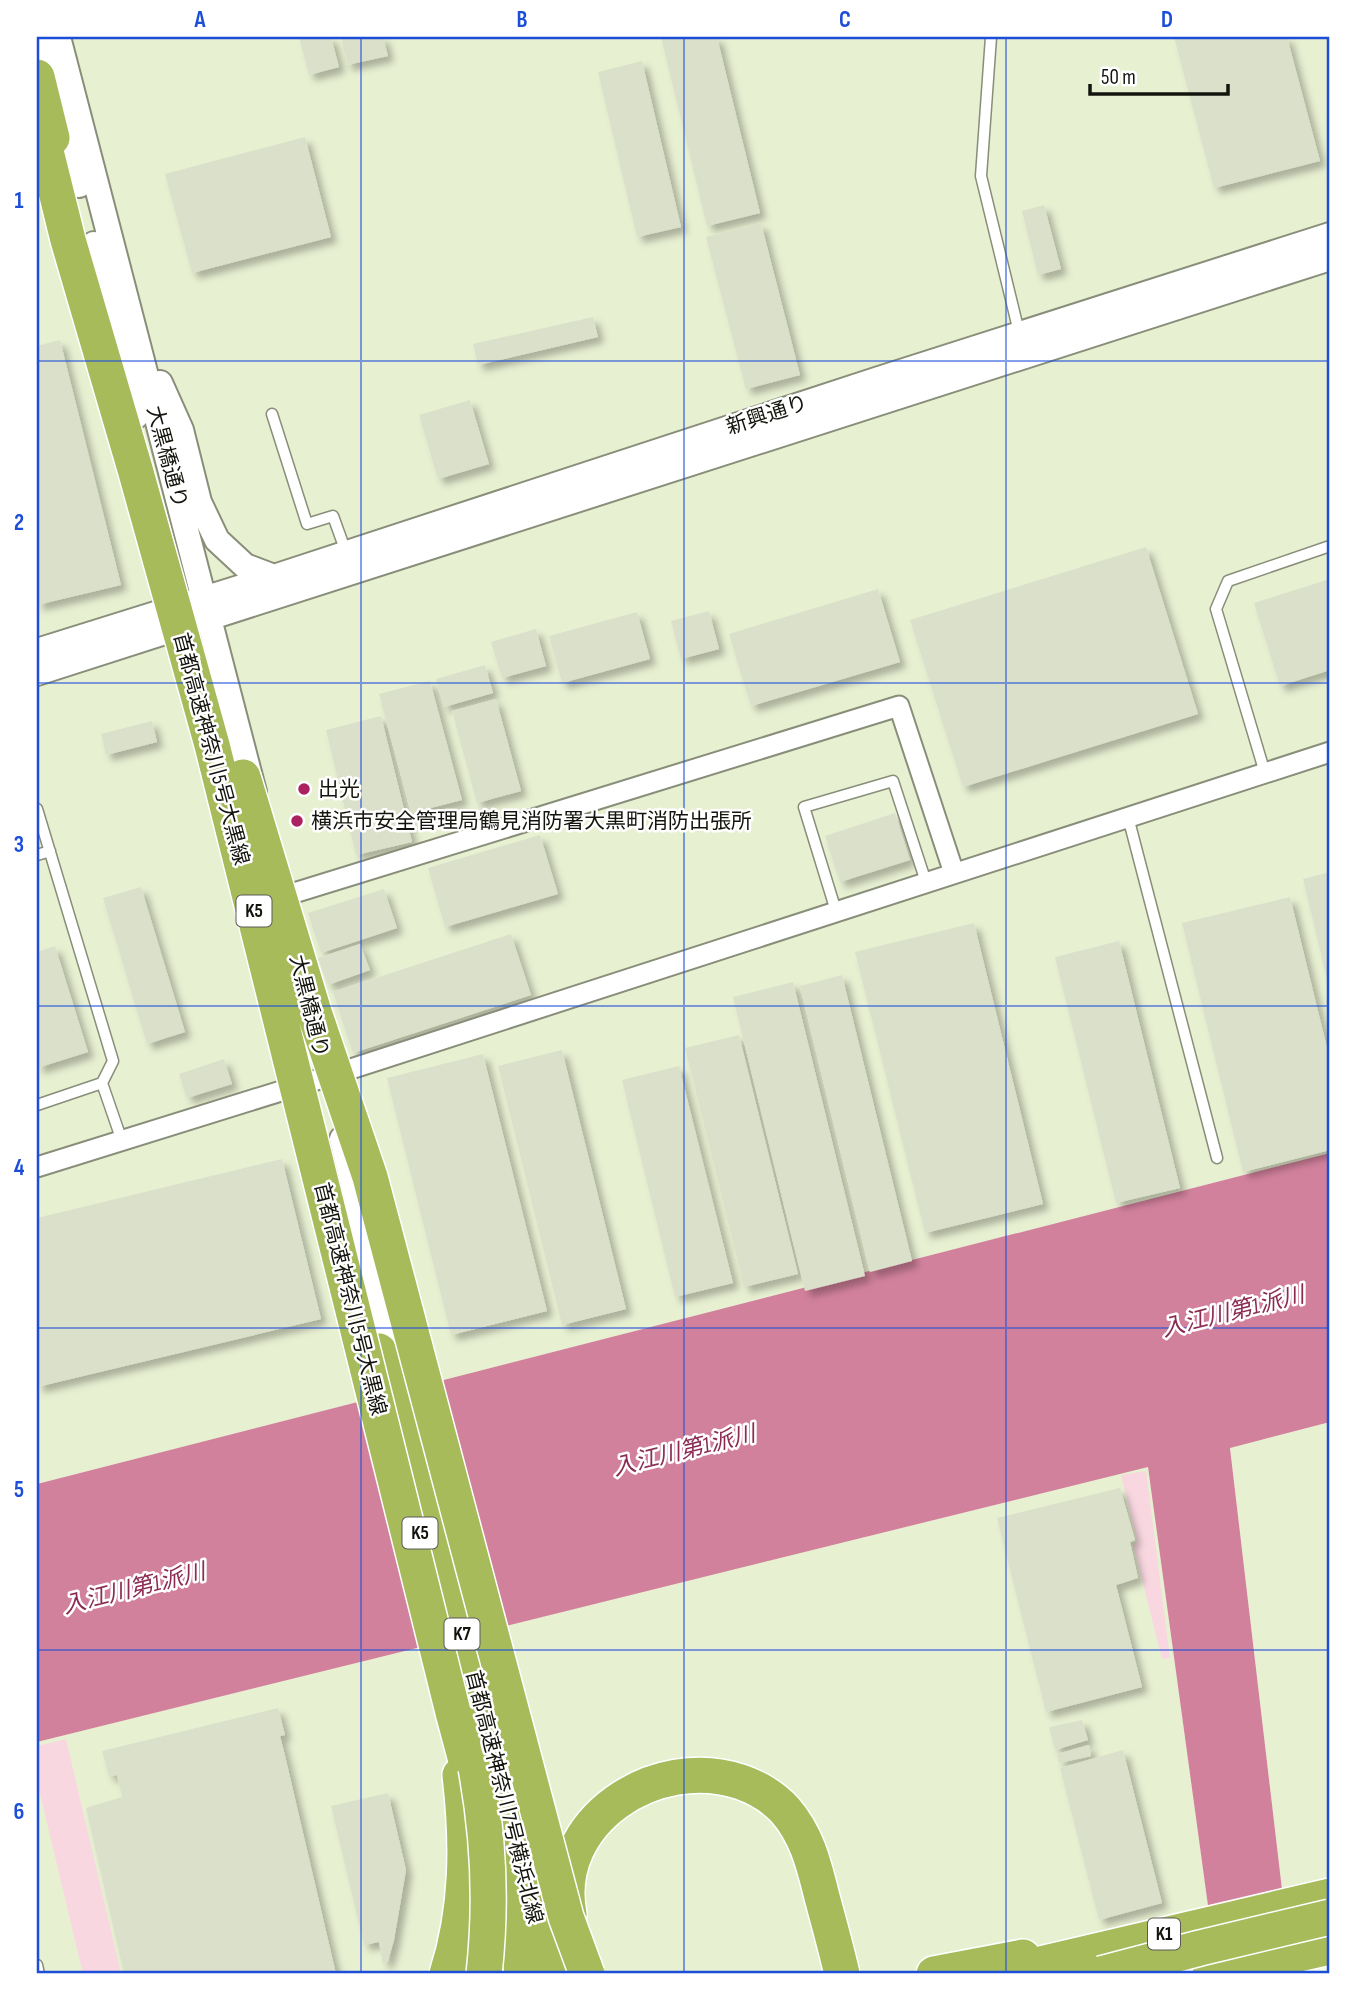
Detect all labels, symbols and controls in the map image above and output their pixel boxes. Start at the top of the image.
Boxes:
text: A [194,6,207,34]
text: B [517,6,528,34]
text: C [839,6,851,34]
text: D [1161,6,1173,34]
scale bar [1090,52,1229,96]
text: 50 m [1101,65,1136,90]
text: 1 [14,187,24,215]
street label: 新興通り [723,390,811,440]
street label: 大黒橋通り [141,403,193,511]
text: 2 [14,509,24,537]
street label: 首都高速神奈川5号大黒線 [168,630,254,868]
place label: 出光 [318,777,360,802]
marker: 出光 [296,781,312,797]
place label: 横浜市安全管理局鶴見消防署大黒町消防出張所 [311,809,752,834]
marker: 横浜市安全管理局鶴見消防署大黒町消防出張所 [289,813,305,829]
text: 3 [14,831,24,859]
road number: K5 [236,896,272,926]
street label: 大黒橋通り [284,952,334,1060]
text: 4 [14,1154,25,1182]
street label: 首都高速神奈川5号大黒線 [309,1180,391,1418]
water label: 入江川第1派川 [1159,1280,1310,1343]
water label: 入江川第1派川 [610,1419,761,1482]
text: 5 [14,1476,24,1504]
road number: K5 [402,1518,438,1548]
water label: 入江川第1派川 [60,1557,211,1620]
road number: K7 [444,1618,480,1650]
street label: 首都高速神奈川7号横浜北線 [460,1668,548,1926]
text: 6 [14,1798,24,1826]
road number: K1 [1148,1918,1180,1950]

